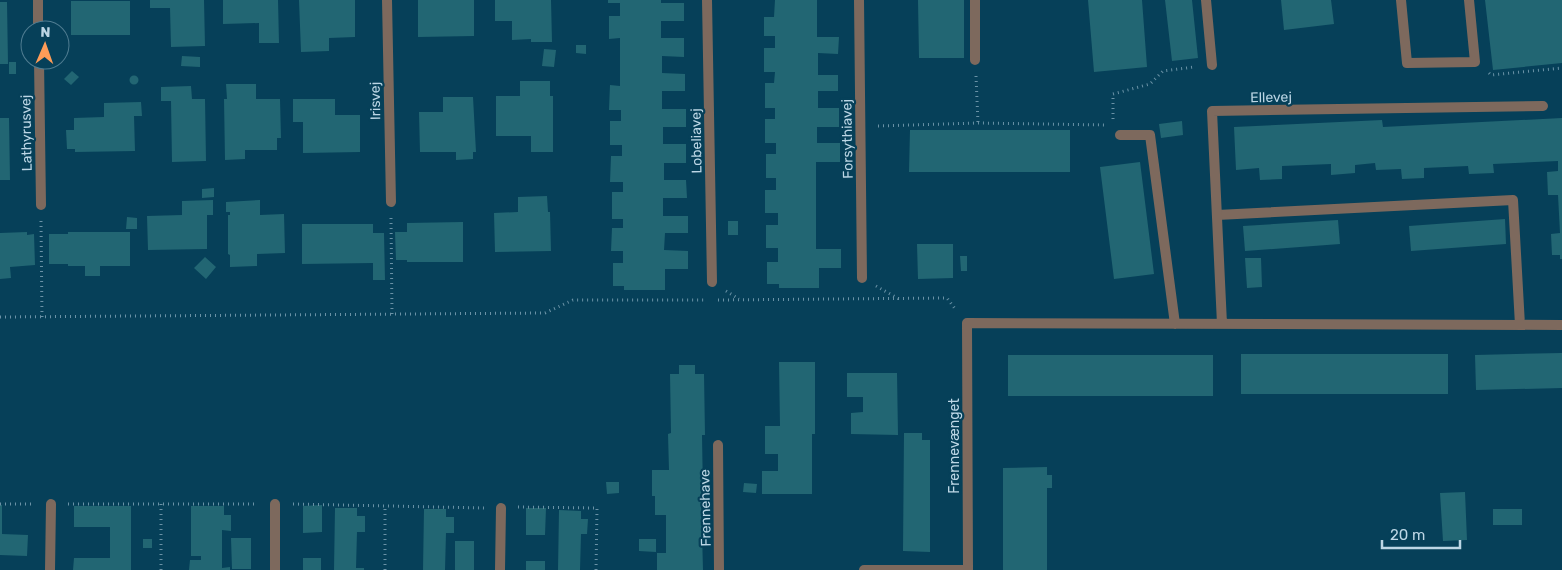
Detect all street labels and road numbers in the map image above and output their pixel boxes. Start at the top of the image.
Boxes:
street label: Irisvej [367,82,384,120]
street label: Ellevej [1250,89,1292,106]
street label: Lathyrusvej [17,95,36,171]
street label: Forsythiavej [838,99,857,179]
street label: Lobeliavej [687,108,706,174]
street label: Frennevænget [946,398,963,494]
street label: Frennehave [696,469,715,547]

